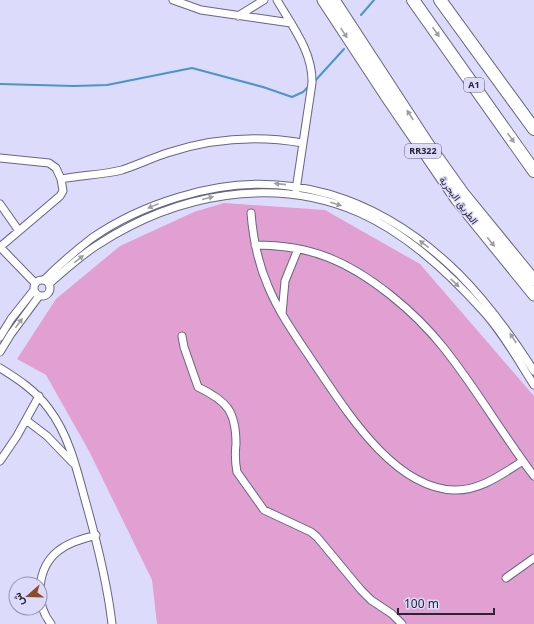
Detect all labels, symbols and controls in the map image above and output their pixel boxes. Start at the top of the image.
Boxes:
one-way arrow [341,27,348,39]
one-way arrow [432,27,440,37]
road number: A1 [464,78,484,92]
one-way arrow [406,109,413,121]
one-way arrow [507,133,515,143]
road number: RR322 [405,144,441,158]
street label: الطريق البحرية [436,173,482,227]
one-way arrow [274,181,286,188]
one-way arrow [202,194,214,200]
one-way arrow [331,201,343,207]
one-way arrow [147,203,159,209]
one-way arrow [487,237,496,248]
one-way arrow [418,240,429,248]
one-way arrow [74,255,84,263]
one-way arrow [450,278,460,288]
one-way arrow [14,318,23,329]
one-way arrow [509,333,517,343]
north arrow [8,576,48,616]
scale bar [398,590,494,616]
text: ش [9,591,27,608]
text: 100 m [404,595,439,612]

